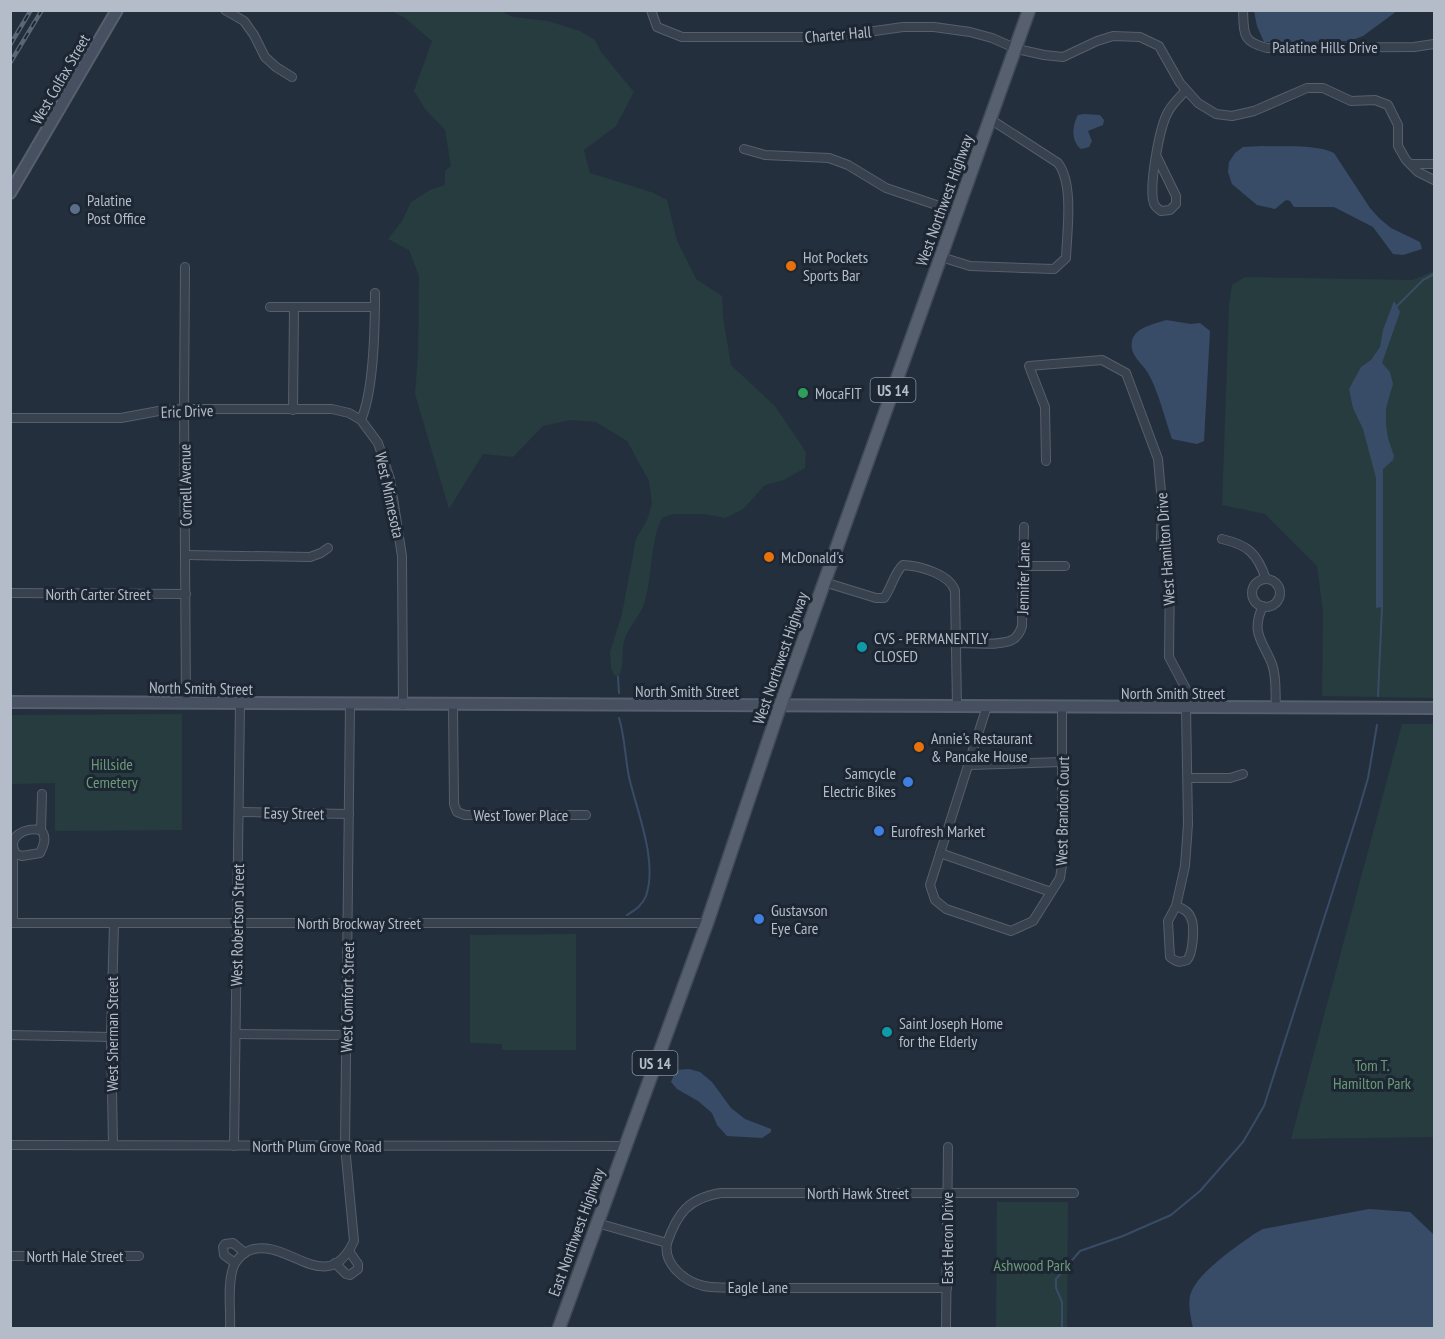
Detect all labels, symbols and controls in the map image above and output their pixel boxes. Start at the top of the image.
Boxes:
street label: Charter Hall [804,21,872,47]
street label: West Colfax Street [26,30,94,128]
street label: Palatine Hills Drive [1272,37,1378,57]
street label: West Northwest Highway [911,131,977,269]
place label: Palatine Post Office [87,190,146,228]
marker: Palatine Post Office [68,202,82,216]
place label: Hot Pockets Sports Bar [803,247,868,285]
marker: Hot Pockets Sports Bar [784,259,798,273]
road number: US 14 [870,378,916,402]
place label: MocaFIT [815,383,862,403]
marker: MocaFIT [796,386,810,400]
street label: Eric Drive [160,400,214,422]
street label: Cornell Avenue [174,443,196,527]
street label: West Minnesota [371,450,409,540]
street label: West Hamilton Drive [1151,492,1179,606]
street label: Jennifer Lane [1012,541,1034,616]
place label: McDonald's [781,547,844,567]
marker: McDonald's [762,550,776,564]
street label: North Carter Street [45,584,151,604]
street label: West Northwest Highway [748,589,812,727]
place label: CVS - PERMANENTLY CLOSED [874,628,989,666]
marker: CVS - PERMANENTLY CLOSED [855,640,869,654]
street label: North Smith Street [149,677,254,699]
street label: North Smith Street [635,681,740,701]
street label: North Smith Street [1121,683,1226,703]
place label: Annie's Restaurant & Pancake House [931,728,1033,766]
marker: Annie's Restaurant & Pancake House [912,740,926,754]
park label: Hillside Cemetery [86,754,138,792]
street label: West Brandon Court [1051,755,1073,866]
place label: Samcycle Electric Bikes [823,763,896,801]
marker: Samcycle Electric Bikes [901,775,915,789]
street label: Easy Street [263,802,325,824]
street label: West Tower Place [474,805,568,825]
place label: Eurofresh Market [891,821,986,841]
marker: Eurofresh Market [872,824,886,838]
street label: West Robertson Street [226,863,248,986]
place label: Gustavson Eye Care [771,900,828,938]
marker: Gustavson Eye Care [752,912,766,926]
street label: North Brockway Street [297,913,421,933]
street label: West Comfort Street [336,941,358,1053]
street label: West Sherman Street [102,976,122,1092]
place label: Saint Joseph Home for the Elderly [899,1013,1003,1051]
marker: Saint Joseph Home for the Elderly [880,1025,894,1039]
road number: US 14 [632,1051,678,1075]
park label: Tom T. Hamilton Park [1333,1055,1412,1093]
street label: North Plum Grove Road [252,1136,382,1156]
street label: East Northwest Highway [543,1165,609,1299]
street label: North Hawk Street [807,1183,910,1203]
street label: East Heron Drive [937,1192,957,1284]
street label: North Hale Street [27,1246,124,1266]
park label: Ashwood Park [993,1255,1071,1275]
street label: Eagle Lane [728,1277,788,1297]

